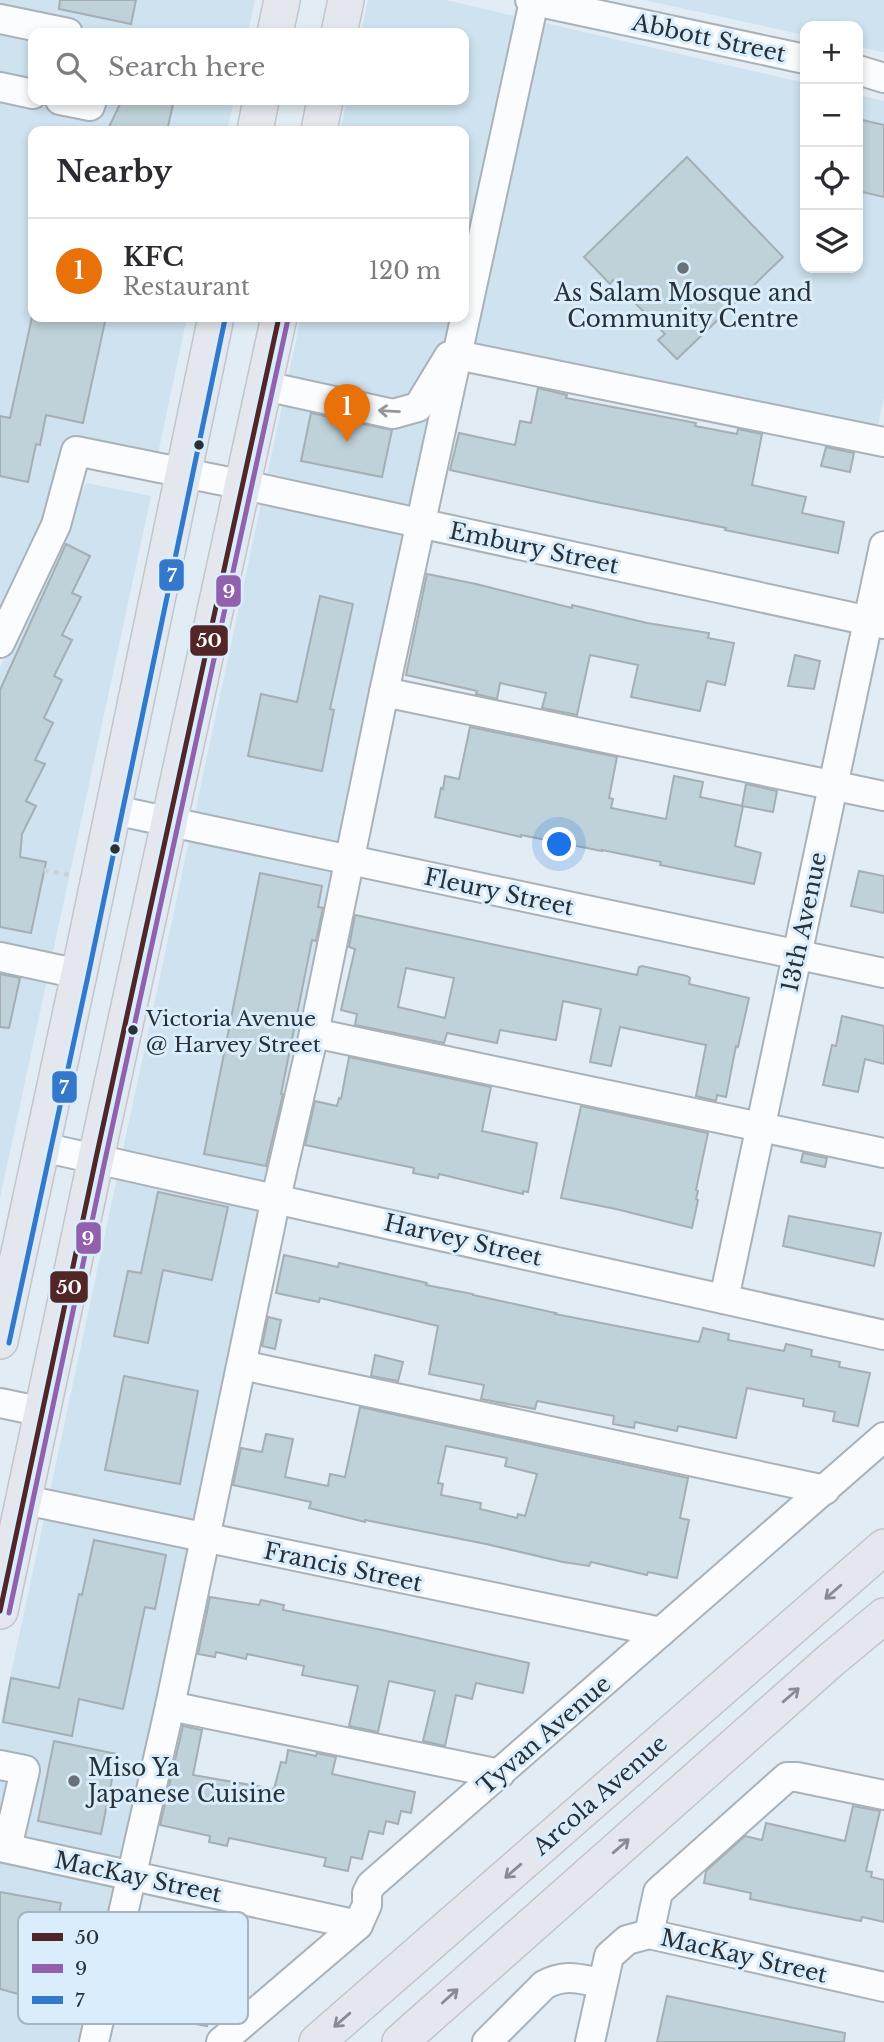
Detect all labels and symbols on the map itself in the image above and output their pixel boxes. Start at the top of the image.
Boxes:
street label: Abbott Street [629,8,789,68]
marker: As Salam Mosque and Community Centre [675,260,691,276]
place label: As Salam Mosque and Community Centre [553,279,812,333]
pin: 1 [324,384,370,442]
one-way arrow [378,404,400,417]
unlabelled marker [192,438,206,452]
street label: Embury Street [447,516,622,580]
line badge: 7 [158,558,185,592]
text: 7 [167,564,178,587]
line badge: 9 [215,574,242,608]
text: 9 [223,580,235,603]
line badge: 50 [189,624,229,657]
text: 50 [196,629,222,652]
your location [542,827,576,861]
unlabelled marker [108,842,122,856]
street label: 13th Avenue [776,850,832,994]
street label: Fleury Street [422,862,577,922]
place label: Victoria Avenue @ Harvey Street [145,1006,321,1058]
marker: Victoria Avenue @ Harvey Street [126,1023,140,1037]
line badge: 7 [51,1070,78,1104]
text: 7 [59,1076,70,1099]
street label: Harvey Street [381,1208,545,1272]
line badge: 9 [75,1221,102,1255]
text: 9 [82,1227,94,1250]
line badge: 50 [49,1270,89,1304]
text: 50 [56,1276,82,1299]
street label: Francis Street [261,1537,425,1598]
one-way arrow [824,1584,842,1600]
street label: Tyvan Avenue [472,1670,616,1800]
one-way arrow [782,1687,800,1703]
street label: Arcola Avenue [526,1729,673,1862]
place label: Miso Ya Japanese Cuisine [85,1754,286,1808]
marker: Miso Ya Japanese Cuisine [66,1773,82,1789]
one-way arrow [612,1837,629,1854]
street label: MacKay Street [52,1846,224,1908]
one-way arrow [505,1862,523,1878]
legend [18,1912,248,2024]
street label: MacKay Street [658,1923,830,1989]
text: 50 [75,1926,99,1949]
text: 9 [75,1957,87,1980]
one-way arrow [441,1988,459,2004]
text: 7 [75,1989,85,2012]
one-way arrow [333,2012,351,2028]

